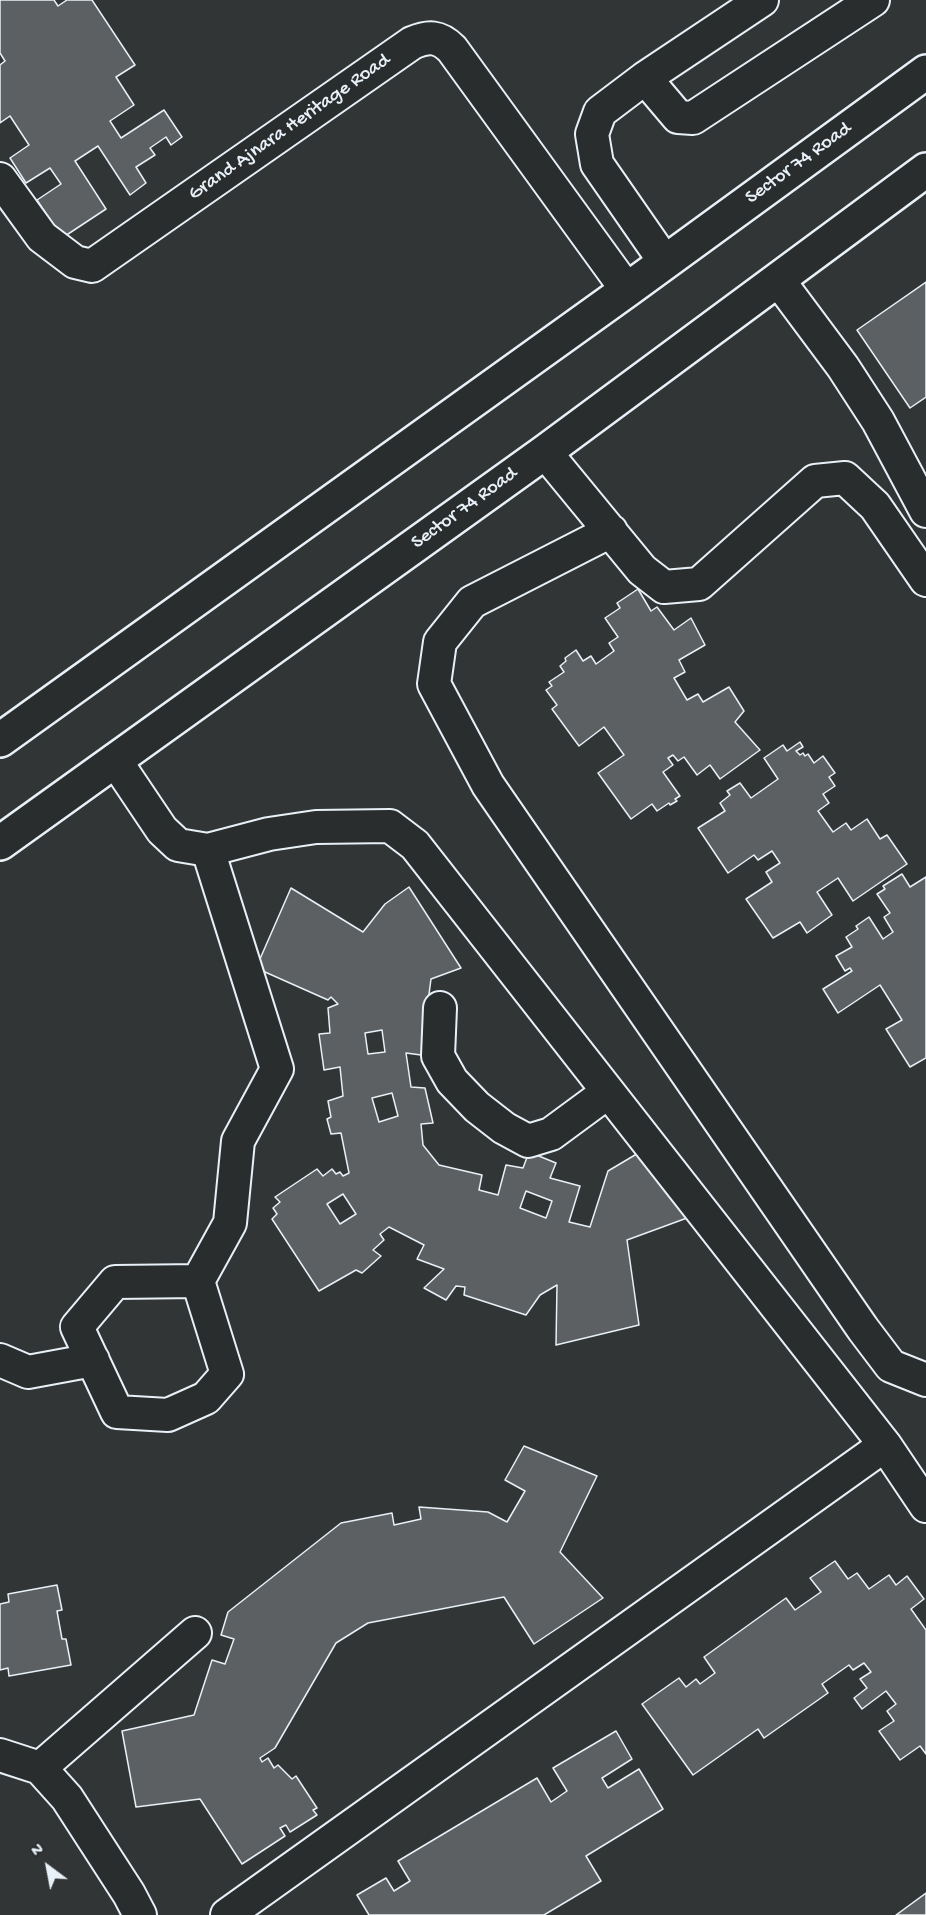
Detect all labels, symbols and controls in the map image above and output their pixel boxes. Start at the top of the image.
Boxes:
street label: Grand Ajnara Heritage Road [185,49,395,207]
street label: Sector 74 Road [741,118,857,210]
street label: Sector 74 Road [407,463,523,555]
north arrow [18,1837,78,1897]
text: N [29,1840,48,1862]

